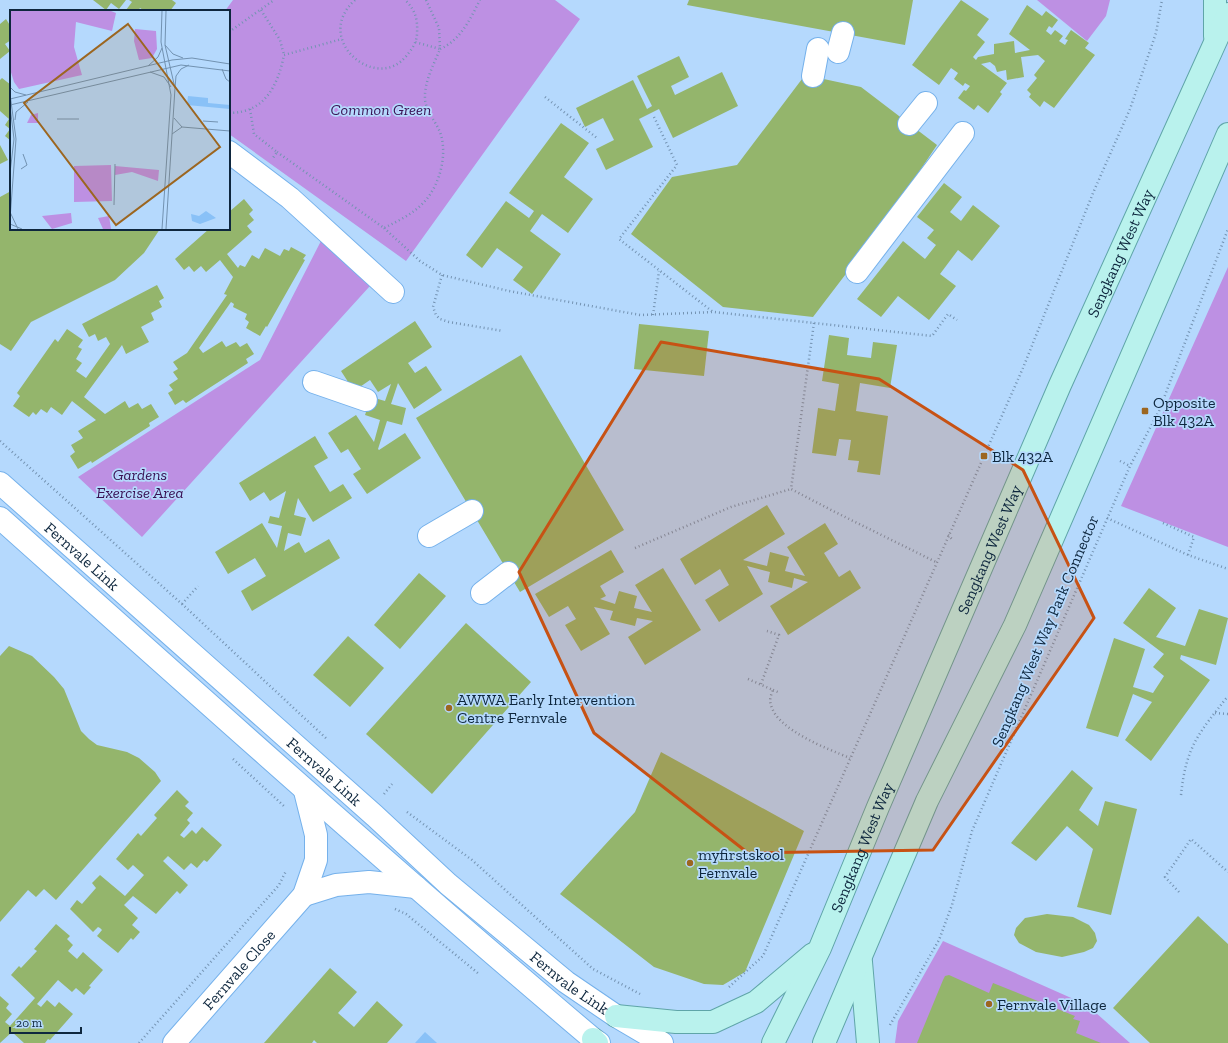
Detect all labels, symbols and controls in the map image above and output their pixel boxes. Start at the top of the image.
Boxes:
inset map [10,10,230,230]
park label: Common Green [331,100,431,119]
street label: Sengkang West Way [1083,185,1157,320]
place label: Opposite Blk 432A [1153,393,1215,430]
marker: Opposite Blk 432A [1140,406,1150,416]
place label: Blk 432A [992,447,1053,466]
marker: Blk 432A [979,451,989,461]
park label: Gardens Exercise Area [96,465,184,502]
street label: Sengkang West Way [953,481,1026,617]
street label: Sengkang West Way Park Connector [987,512,1103,750]
street label: Fernvale Link [41,518,124,595]
place label: AWWA Early Intervention Centre Fernvale [457,690,636,727]
marker: AWWA Early Intervention Centre Fernvale [444,703,454,713]
street label: Fernvale Link [283,733,366,810]
street label: Sengkang West Way [826,779,897,915]
place label: myfirstskool Fernvale [698,845,784,882]
marker: myfirstskool Fernvale [685,858,695,868]
street label: Fernvale Close [198,925,279,1013]
street label: Fernvale Link [526,947,613,1018]
place label: Fernvale Village [997,995,1106,1014]
marker: Fernvale Village [984,999,994,1009]
scale bar [10,1009,81,1035]
text: 20 m [16,1016,43,1030]

